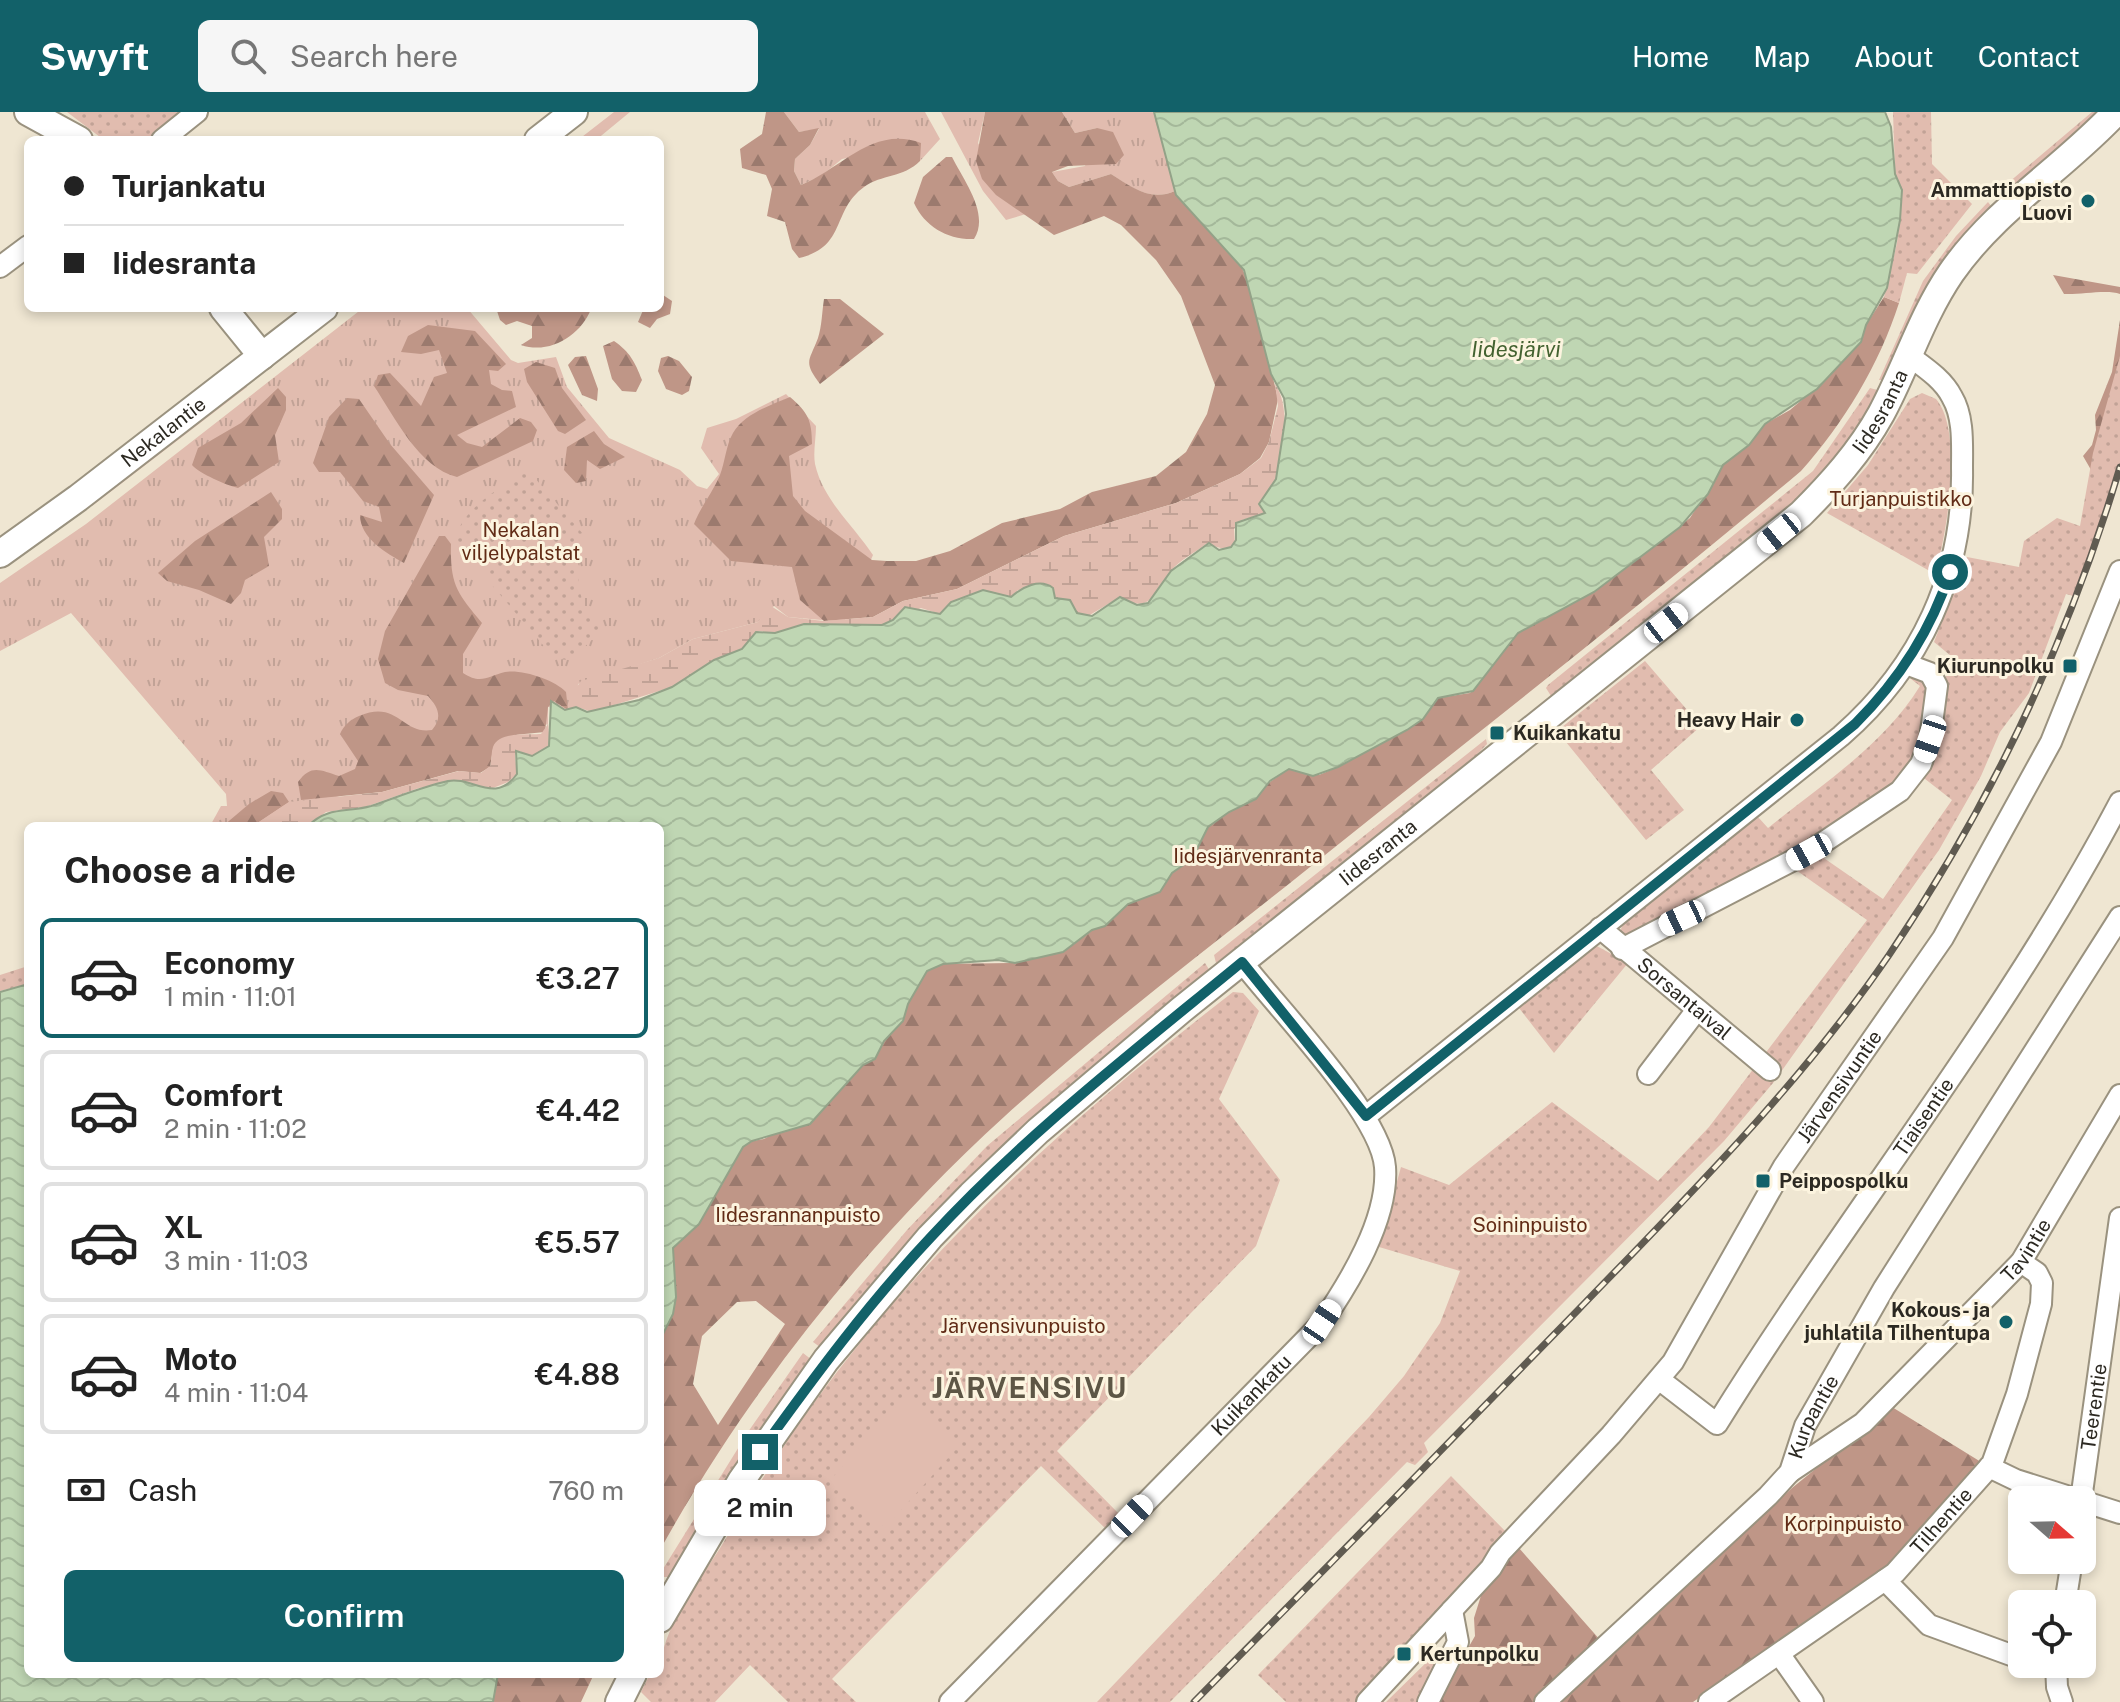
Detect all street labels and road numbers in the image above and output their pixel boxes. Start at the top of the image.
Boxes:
street label: Iidesranta [1847,366,1913,458]
street label: Nekalantie [116,392,211,472]
street label: Iidesranta [1335,814,1422,891]
street label: Sorsantaival [1632,952,1736,1045]
street label: Järvensivuntie [1792,1026,1887,1147]
street label: Tiaisentie [1888,1073,1959,1161]
street label: Tavintie [1996,1214,2056,1287]
street label: Kuikankatu [1206,1349,1296,1441]
street label: Teerentie [2076,1362,2112,1452]
street label: Kurpantie [1783,1371,1844,1462]
street label: Tilhentie [1905,1483,1977,1559]

